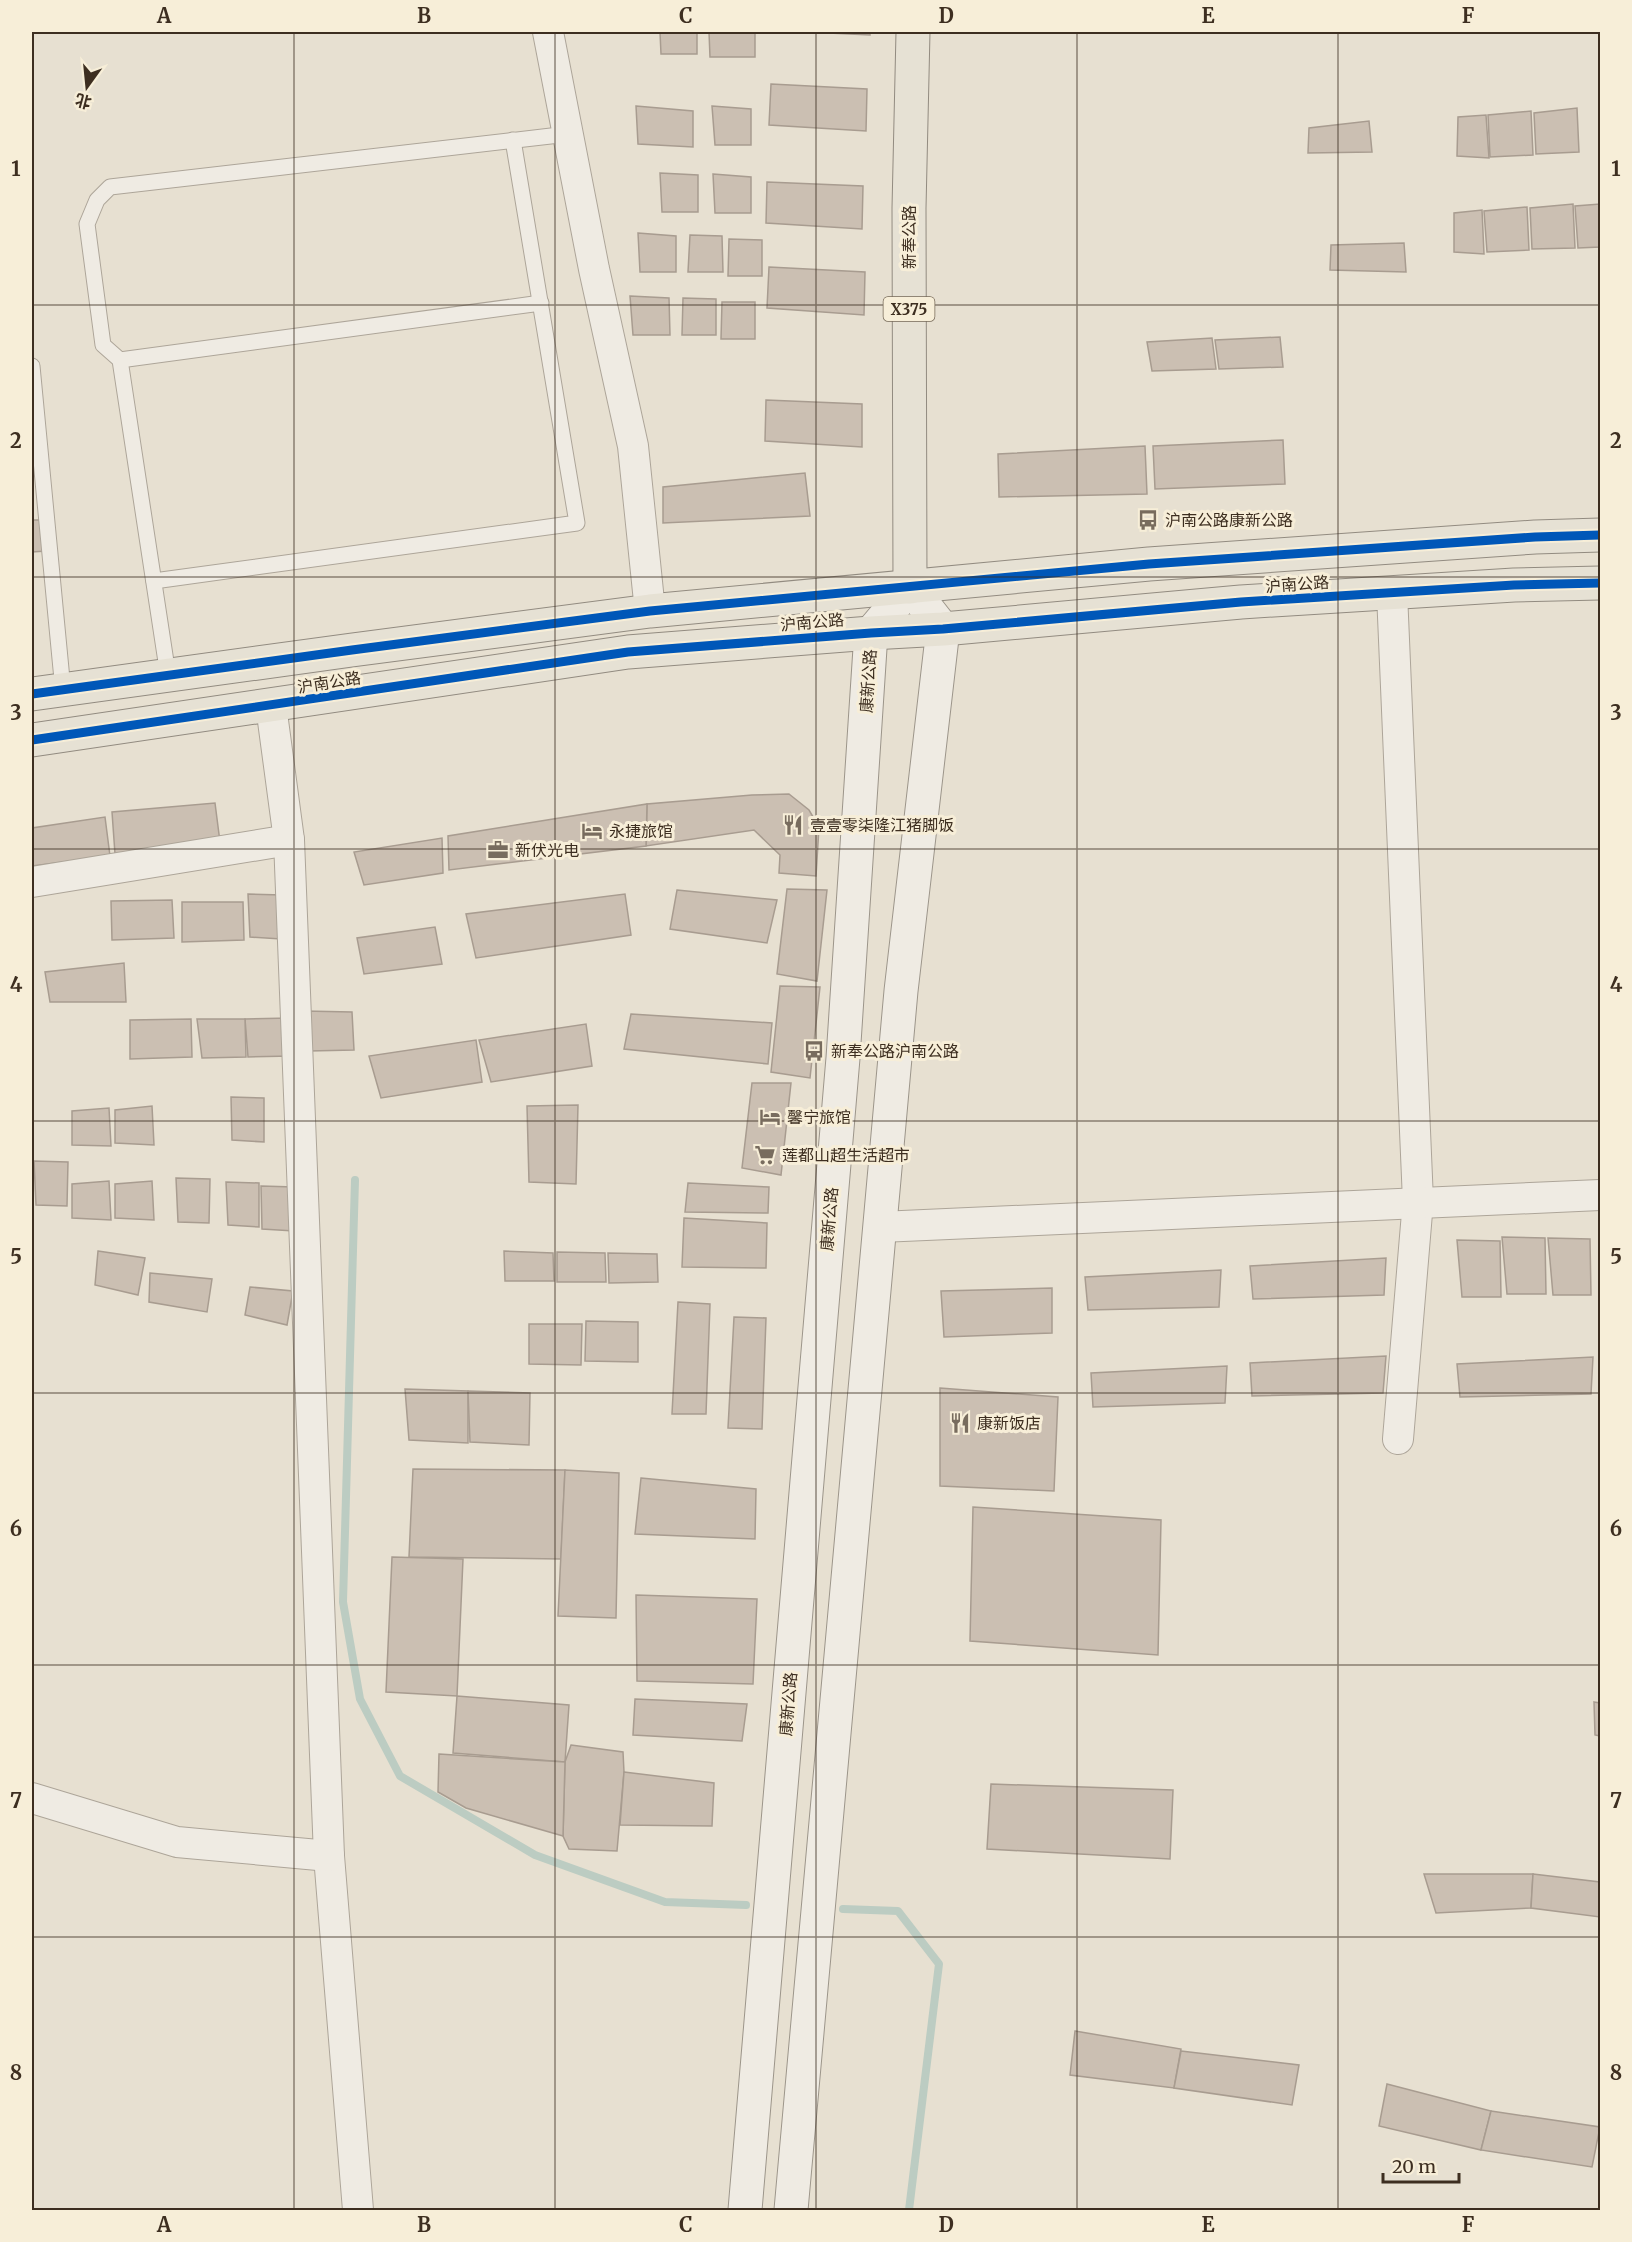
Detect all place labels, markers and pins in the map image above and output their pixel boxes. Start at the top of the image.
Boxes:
bus stop icon: 沪南公路康新公路 [1136,508,1160,532]
place label: 沪南公路康新公路 [1165,510,1293,530]
restaurant icon: 壹壹零柒隆江猪脚饭 [781,813,805,837]
place label: 壹壹零柒隆江猪脚饭 [810,815,954,835]
hotel icon: 永捷旅馆 [580,819,604,843]
place label: 永捷旅馆 [609,821,673,841]
office icon: 新伏光电 [486,838,510,862]
place label: 新伏光电 [515,840,579,860]
bus stop icon: 新奉公路沪南公路 [802,1039,826,1063]
place label: 新奉公路沪南公路 [831,1041,959,1061]
hotel icon: 馨宁旅馆 [758,1105,782,1129]
place label: 馨宁旅馆 [787,1107,851,1127]
supermarket icon: 莲都山超生活超市 [753,1143,777,1167]
place label: 莲都山超生活超市 [782,1145,910,1165]
restaurant icon: 康新饭店 [948,1411,972,1435]
place label: 康新饭店 [977,1413,1041,1433]

